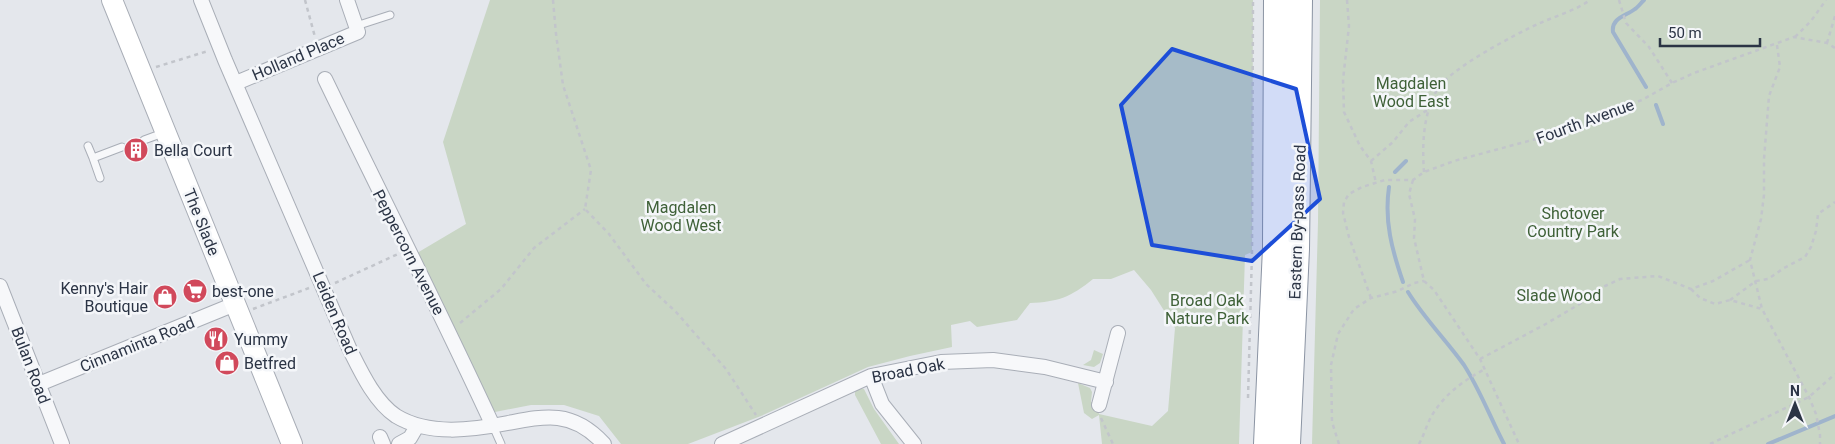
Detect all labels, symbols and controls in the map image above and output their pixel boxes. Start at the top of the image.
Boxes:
scale bar [1660,15,1760,47]
text: 50 m [1668,24,1702,42]
street label: Holland Place [249,28,347,84]
park label: Magdalen Wood East [1373,74,1449,111]
street label: Fourth Avenue [1534,95,1637,148]
building icon: Bella Court [123,137,149,163]
place label: Bella Court [154,141,232,160]
street label: Eastern By-pass Road [1285,144,1310,300]
street label: The Slade [180,186,224,258]
street label: Peppercorn Avenue [369,186,448,318]
park label: Magdalen Wood West [640,198,722,235]
park label: Shotover Country Park [1527,204,1620,241]
street label: Leiden Road [309,269,360,357]
supermarket icon: best-one [182,278,208,304]
place label: Kenny's Hair Boutique [60,279,149,316]
place label: best-one [212,282,274,301]
shop icon: Kenny's Hair Boutique [152,284,178,310]
park label: Slade Wood [1517,286,1601,305]
park label: Broad Oak Nature Park [1165,291,1250,328]
street label: Cinnaminta Road [77,313,197,376]
street label: Bulan Road [7,324,54,406]
restaurant icon: Yummy [203,326,229,352]
place label: Yummy [234,330,288,349]
shop icon: Betfred [214,350,240,376]
place label: Betfred [244,354,296,373]
street label: Broad Oak [870,354,947,387]
north arrow [1770,379,1820,429]
text: N [1790,383,1800,399]

